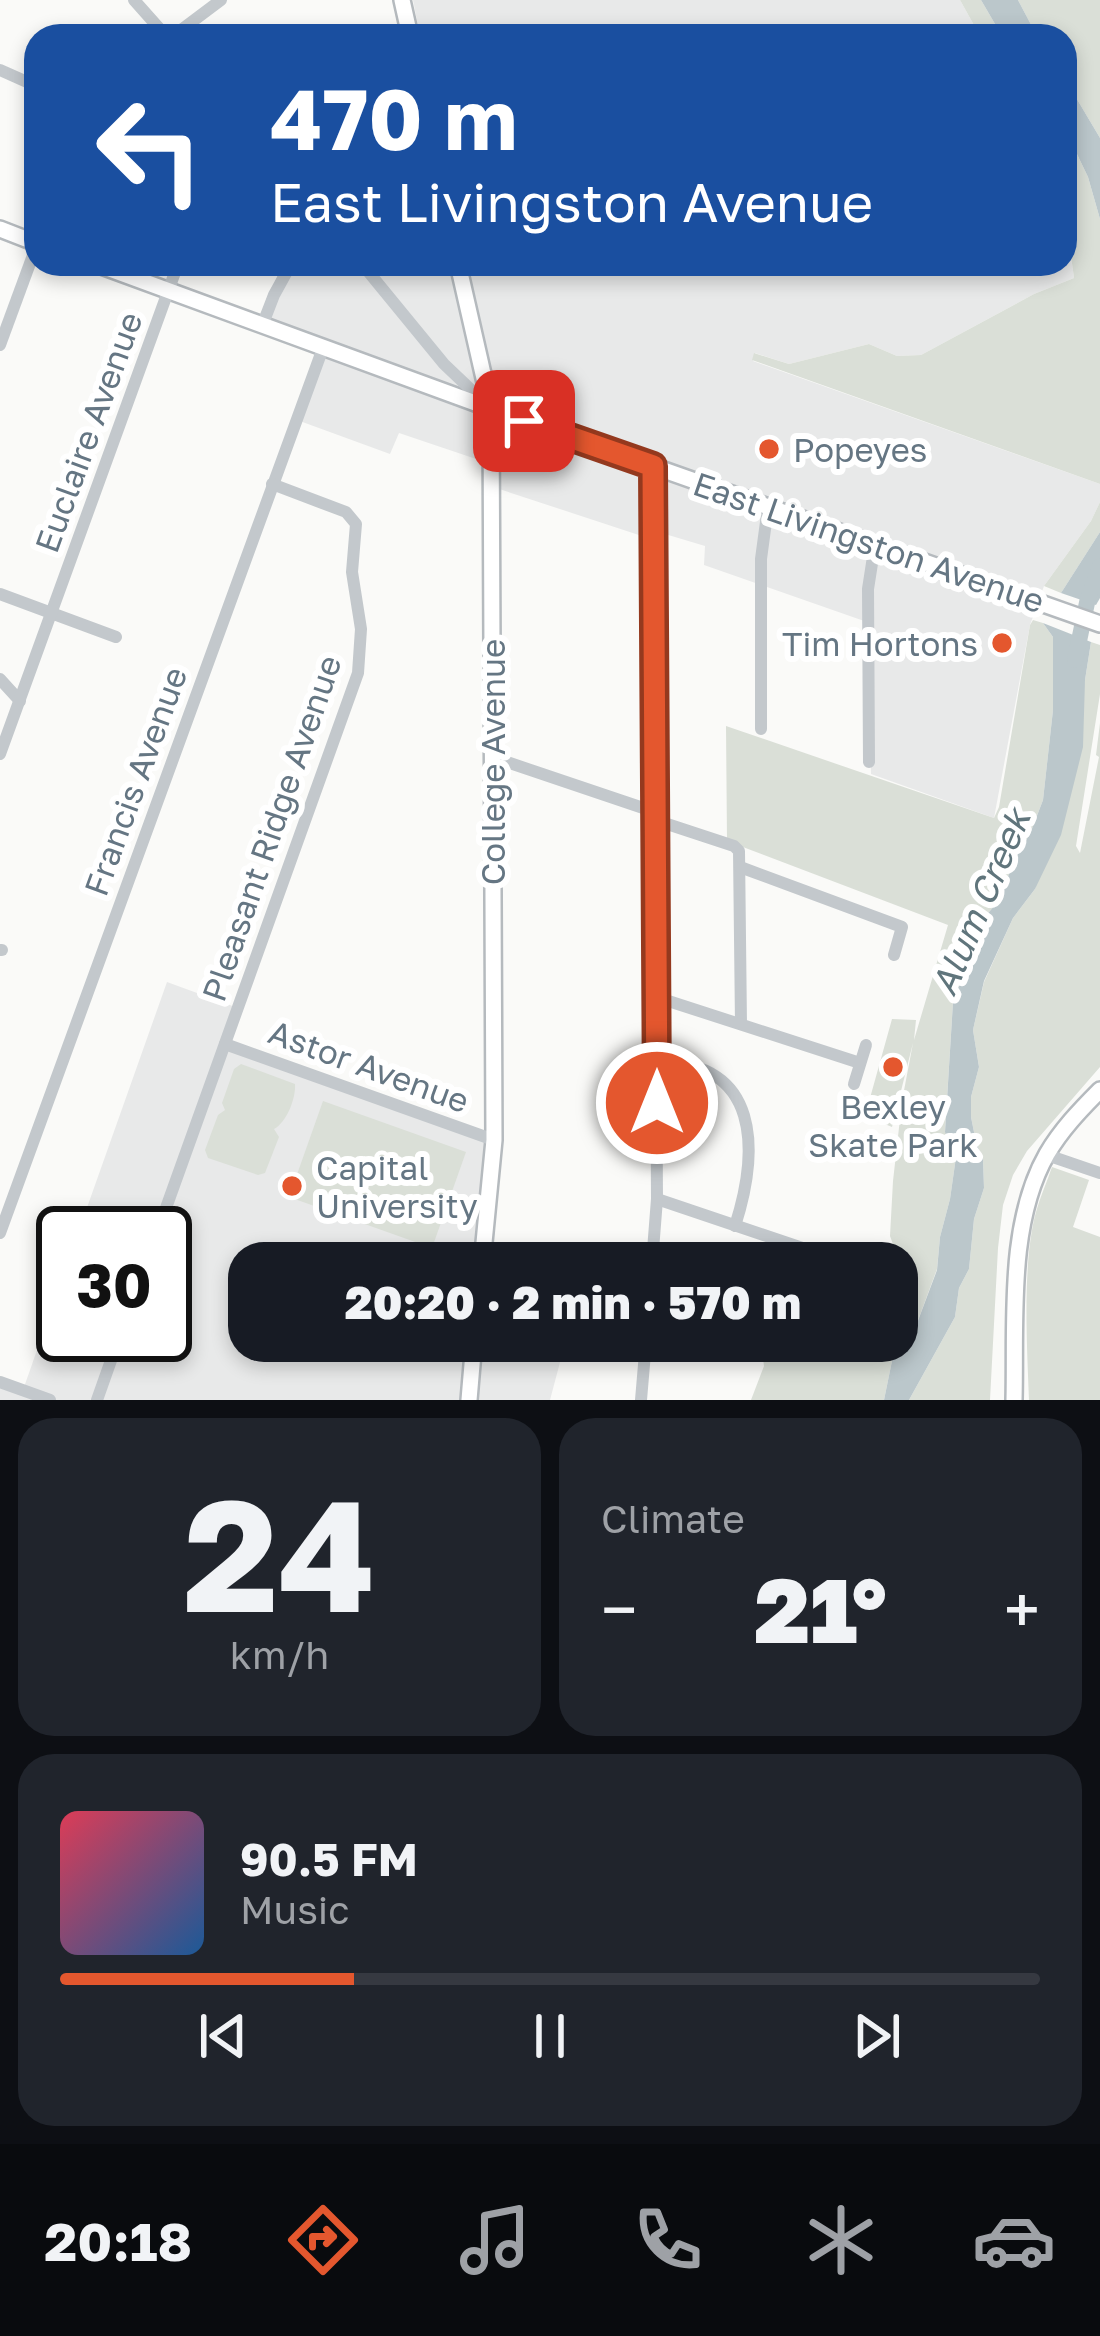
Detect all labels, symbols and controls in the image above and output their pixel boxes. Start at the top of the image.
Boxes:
text: 470 m [270,68,517,168]
icon: left [72,72,228,228]
text: East Livingston Avenue [270,169,873,234]
street label: Euclaire Avenue [26,307,150,557]
pin [473,370,575,472]
icon: arrive [491,388,557,454]
place label: Popeyes [793,430,927,469]
marker: Popeyes [756,436,782,462]
street label: East Livingston Avenue [688,464,1050,620]
place label: Tim Hortons [782,624,978,663]
marker: Tim Hortons [989,630,1015,656]
street label: College Avenue [473,639,512,885]
street label: Pleasant Ridge Avenue [193,650,349,1006]
street label: Francis Avenue [76,661,194,901]
water label: Alum Creek [922,799,1040,1001]
street label: Astor Avenue [264,1012,474,1120]
position arrow [594,1040,720,1166]
marker: Bexley Skate Park [880,1054,906,1080]
place label: Bexley Skate Park [808,1087,978,1164]
place label: Capital University [316,1148,478,1225]
marker: Capital University [279,1173,305,1199]
speed limit sign: 30 [36,1206,192,1362]
text: 20:20 · 2 min · 570 m [345,1275,801,1329]
text: 24 [183,1459,376,1646]
text: Climate [601,1495,745,1542]
text: 21° [754,1555,887,1663]
text: − [601,1569,637,1649]
text: + [1004,1569,1040,1649]
text: km/h [230,1631,329,1678]
text: 90.5 FM [240,1832,418,1886]
text: Music [240,1886,350,1933]
icon: previous [190,2003,256,2069]
icon: pause [517,2003,583,2069]
icon: next [844,2003,910,2069]
icon: directions [281,2198,365,2282]
icon: music [453,2198,537,2282]
icon: phone [626,2198,710,2282]
icon: climate [799,2198,883,2282]
icon: car [972,2198,1056,2282]
text: 20:18 [44,2208,192,2273]

